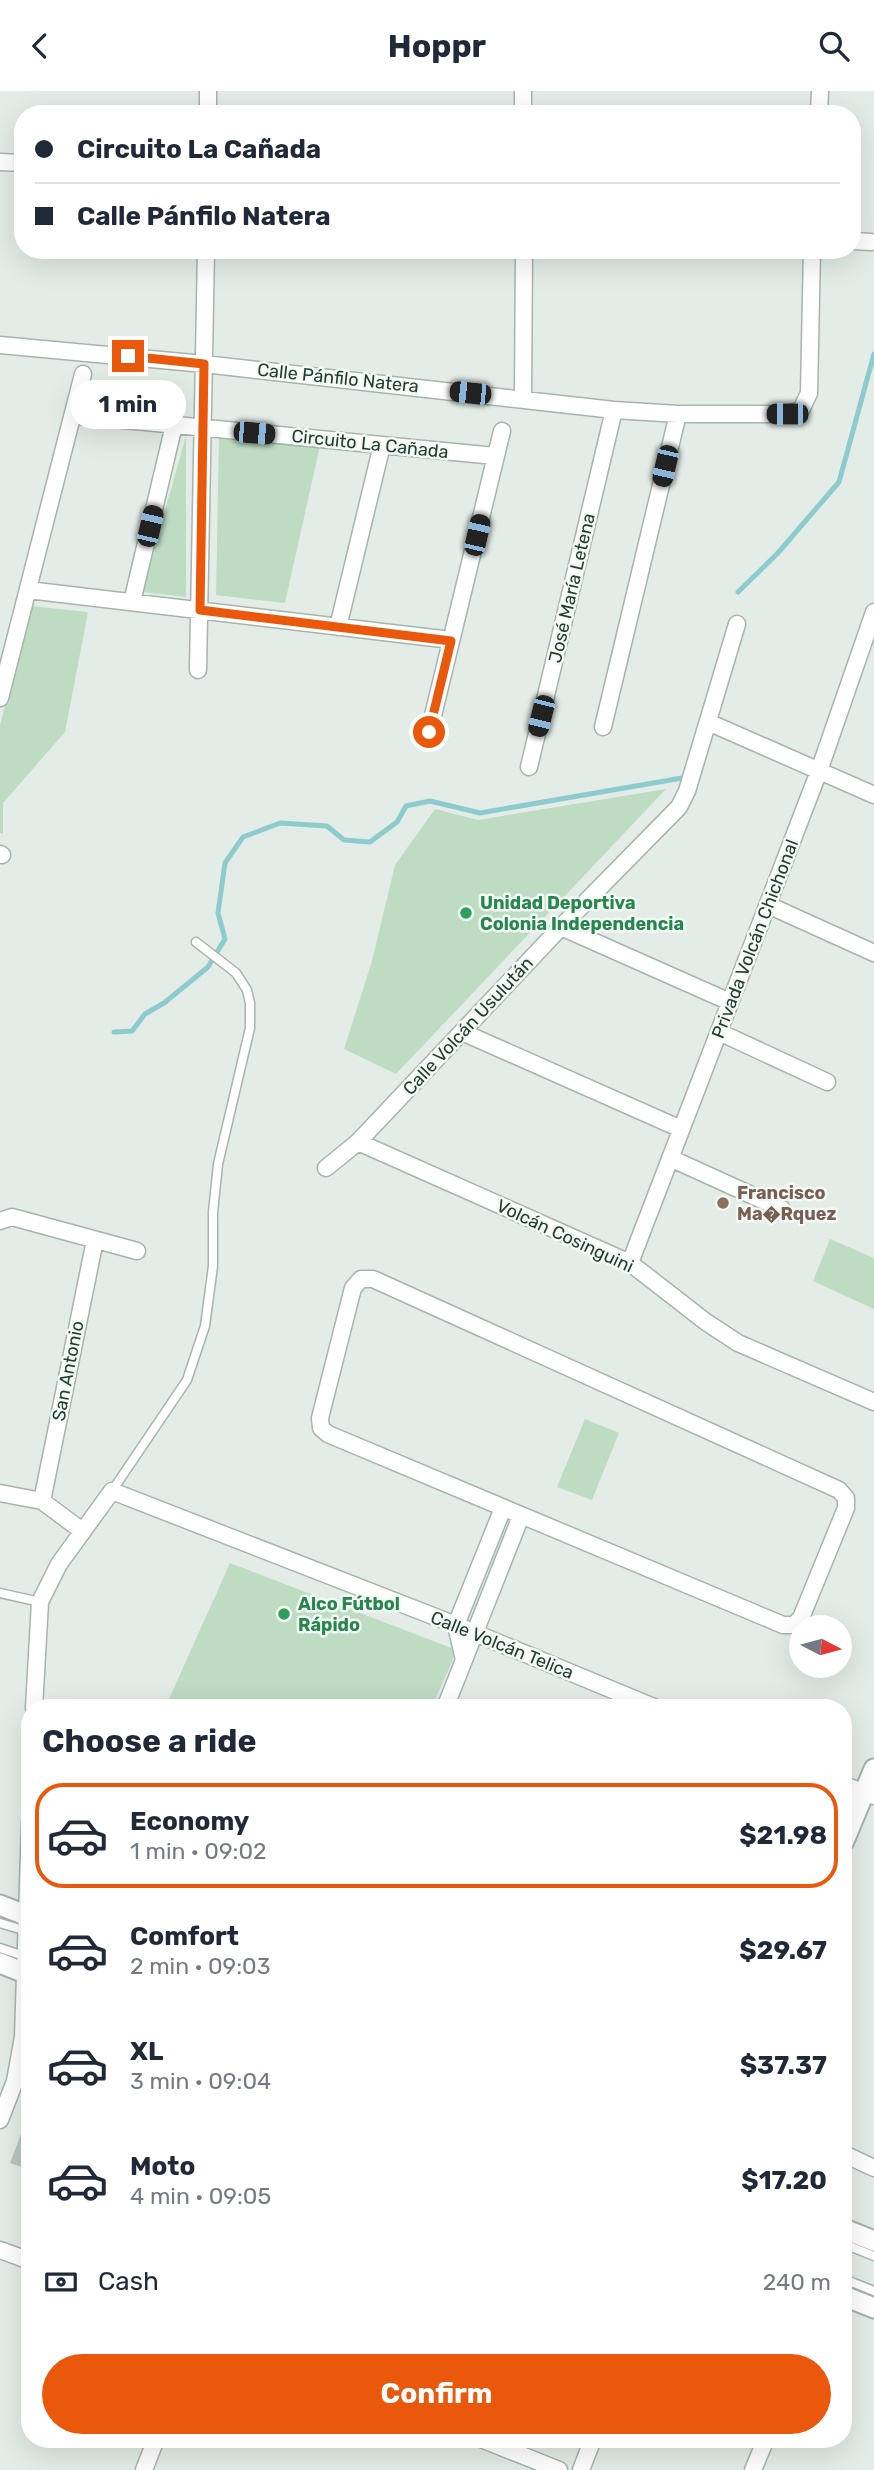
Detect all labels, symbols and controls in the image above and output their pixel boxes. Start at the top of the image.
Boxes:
icon: back [21,27,59,65]
text: Hoppr [388,27,486,65]
icon: search [815,27,853,65]
text: Circuito La Cañada [77,134,321,165]
text: Calle Pánfilo Natera [77,201,331,232]
route end [112,340,144,372]
street label: Calle Pánfilo Natera [256,359,420,397]
car [449,380,492,406]
callout: 1 min [70,381,186,429]
text: 1 min [99,390,157,418]
car [767,404,809,425]
car [233,421,276,445]
street label: Circuito La Cañada [290,425,450,463]
car [651,443,680,489]
car [136,503,165,549]
street label: José María Letena [544,511,600,665]
car [463,512,492,558]
car [526,693,557,739]
route start [413,716,445,748]
street label: Privada Volcán Chichonal [707,836,803,1042]
place label: Unidad Deportiva Colonia Independencia [480,892,684,935]
marker: Unidad Deportiva Colonia Independencia [458,905,474,921]
street label: Calle Volcán Usulután [398,952,538,1100]
place label: Francisco Ma�Rquez [737,1182,836,1225]
street label: Volcán Cosinguini [493,1195,637,1277]
marker: Francisco Ma�Rquez [715,1195,731,1211]
street label: San Antonio [47,1319,89,1423]
place label: Alco Fútbol Rápido [298,1593,400,1636]
marker: Alco Fútbol Rápido [276,1606,292,1622]
street label: Calle Volcán Telica [427,1606,577,1684]
north arrow [789,1615,852,1678]
map controls [789,1615,852,1678]
text: Choose a ride [42,1722,256,1760]
icon: car [46,1804,109,1867]
text: Economy [130,1806,249,1837]
text: $21.98 [739,1820,827,1851]
text: 1 min · 09:02 [130,1837,267,1865]
icon: car [46,1919,109,1982]
text: Comfort [130,1921,239,1952]
text: $29.67 [739,1935,827,1966]
text: 2 min · 09:03 [130,1952,271,1980]
icon: car [46,2034,109,2097]
text: XL [130,2036,163,2067]
text: $37.37 [740,2050,827,2081]
text: 3 min · 09:04 [130,2067,271,2095]
icon: car [46,2149,109,2212]
text: Moto [130,2151,195,2182]
text: $17.20 [741,2165,827,2196]
text: 4 min · 09:05 [130,2182,271,2210]
icon: cash [42,2263,80,2301]
text: Cash [98,2266,159,2297]
text: 240 m [763,2268,831,2296]
button: Confirm [42,2354,831,2434]

